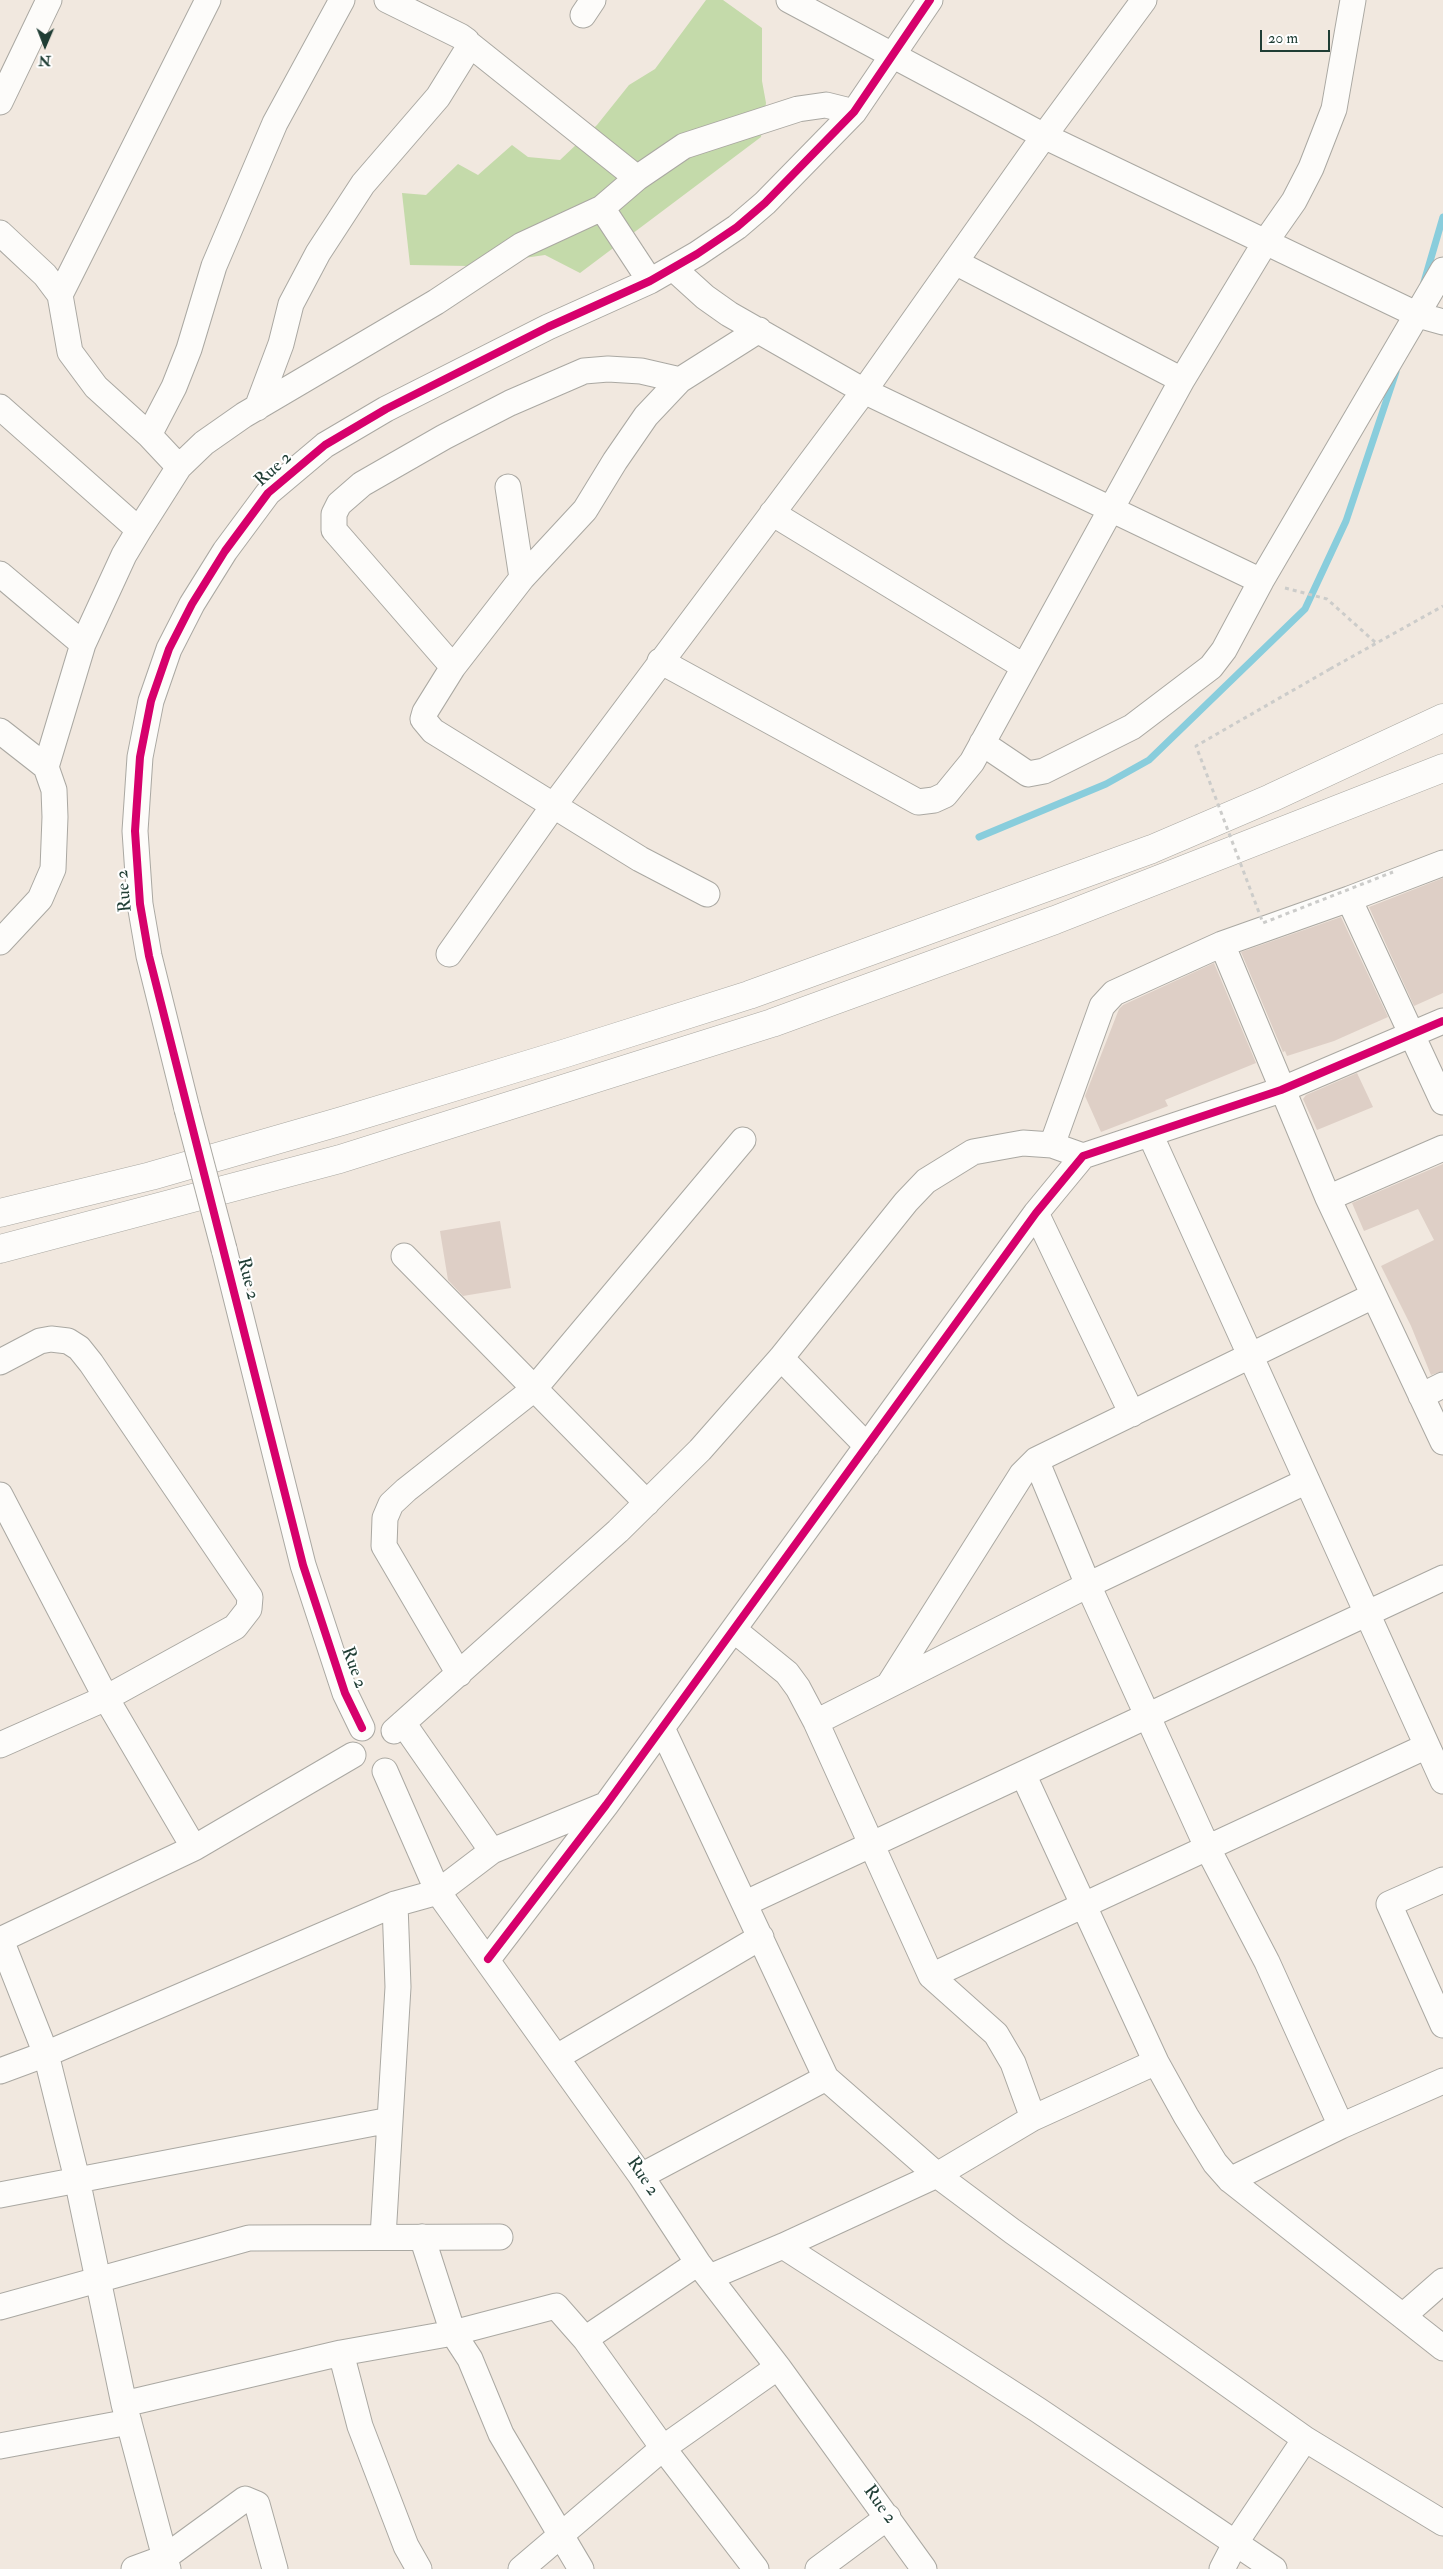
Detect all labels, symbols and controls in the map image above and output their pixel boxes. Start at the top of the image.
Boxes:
north arrow [20,20,70,70]
scale bar [1263,20,1333,52]
text: 20 m [1268,29,1298,48]
text: N [38,52,51,69]
street label: Rue 2 [251,448,297,492]
street label: Rue 2 [112,869,138,913]
street label: Rue 2 [231,1256,263,1302]
street label: Rue 2 [336,1644,370,1692]
street label: Rue 2 [621,2153,663,2201]
street label: Rue 2 [858,2481,900,2529]

